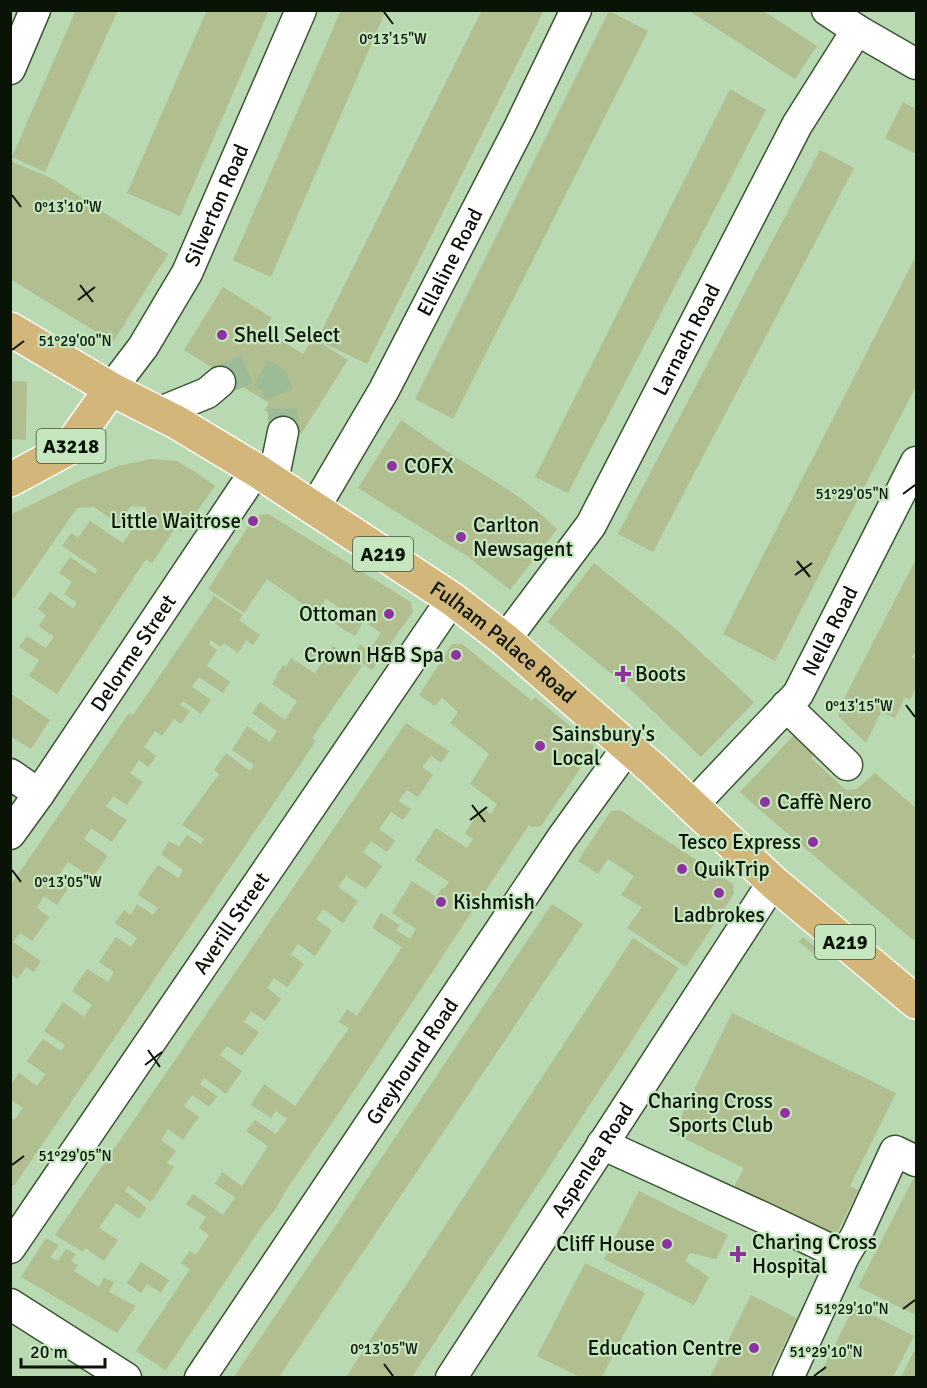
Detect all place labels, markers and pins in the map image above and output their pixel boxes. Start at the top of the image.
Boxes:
place label: Shell Select [234,322,340,348]
marker: Shell Select [215,328,229,342]
place label: COFX [404,453,454,479]
marker: COFX [385,459,399,473]
place label: Little Waitrose [110,508,241,534]
place label: Carlton Newsagent [473,512,573,562]
marker: Little Waitrose [246,514,260,528]
marker: Carlton Newsagent [454,530,468,544]
place label: Ottoman [299,601,377,627]
marker: Ottoman [382,607,396,621]
place label: Crown H&B Spa [304,642,444,668]
marker: Crown H&B Spa [449,648,463,662]
place label: Boots [635,661,686,687]
marker: Boots [616,667,630,681]
place label: Sainsbury's Local [552,721,655,771]
marker: Sainsbury's Local [533,739,547,753]
place label: Caffè Nero [777,789,872,815]
marker: Caffè Nero [758,795,772,809]
place label: Tesco Express [679,829,801,855]
marker: Tesco Express [806,835,820,849]
place label: QuikTrip [694,856,770,882]
marker: QuikTrip [675,862,689,876]
marker: Ladbrokes [712,886,726,900]
place label: Kishmish [453,889,535,915]
marker: Kishmish [434,895,448,909]
place label: Ladbrokes [673,902,765,928]
place label: Charing Cross Sports Club [648,1088,773,1138]
marker: Charing Cross Sports Club [778,1106,792,1120]
place label: Charing Cross Hospital [752,1229,877,1279]
place label: Cliff House [556,1231,655,1257]
marker: Cliff House [660,1237,674,1251]
marker: Charing Cross Hospital [729,1245,747,1263]
place label: Education Centre [588,1335,742,1361]
marker: Education Centre [747,1341,761,1355]

